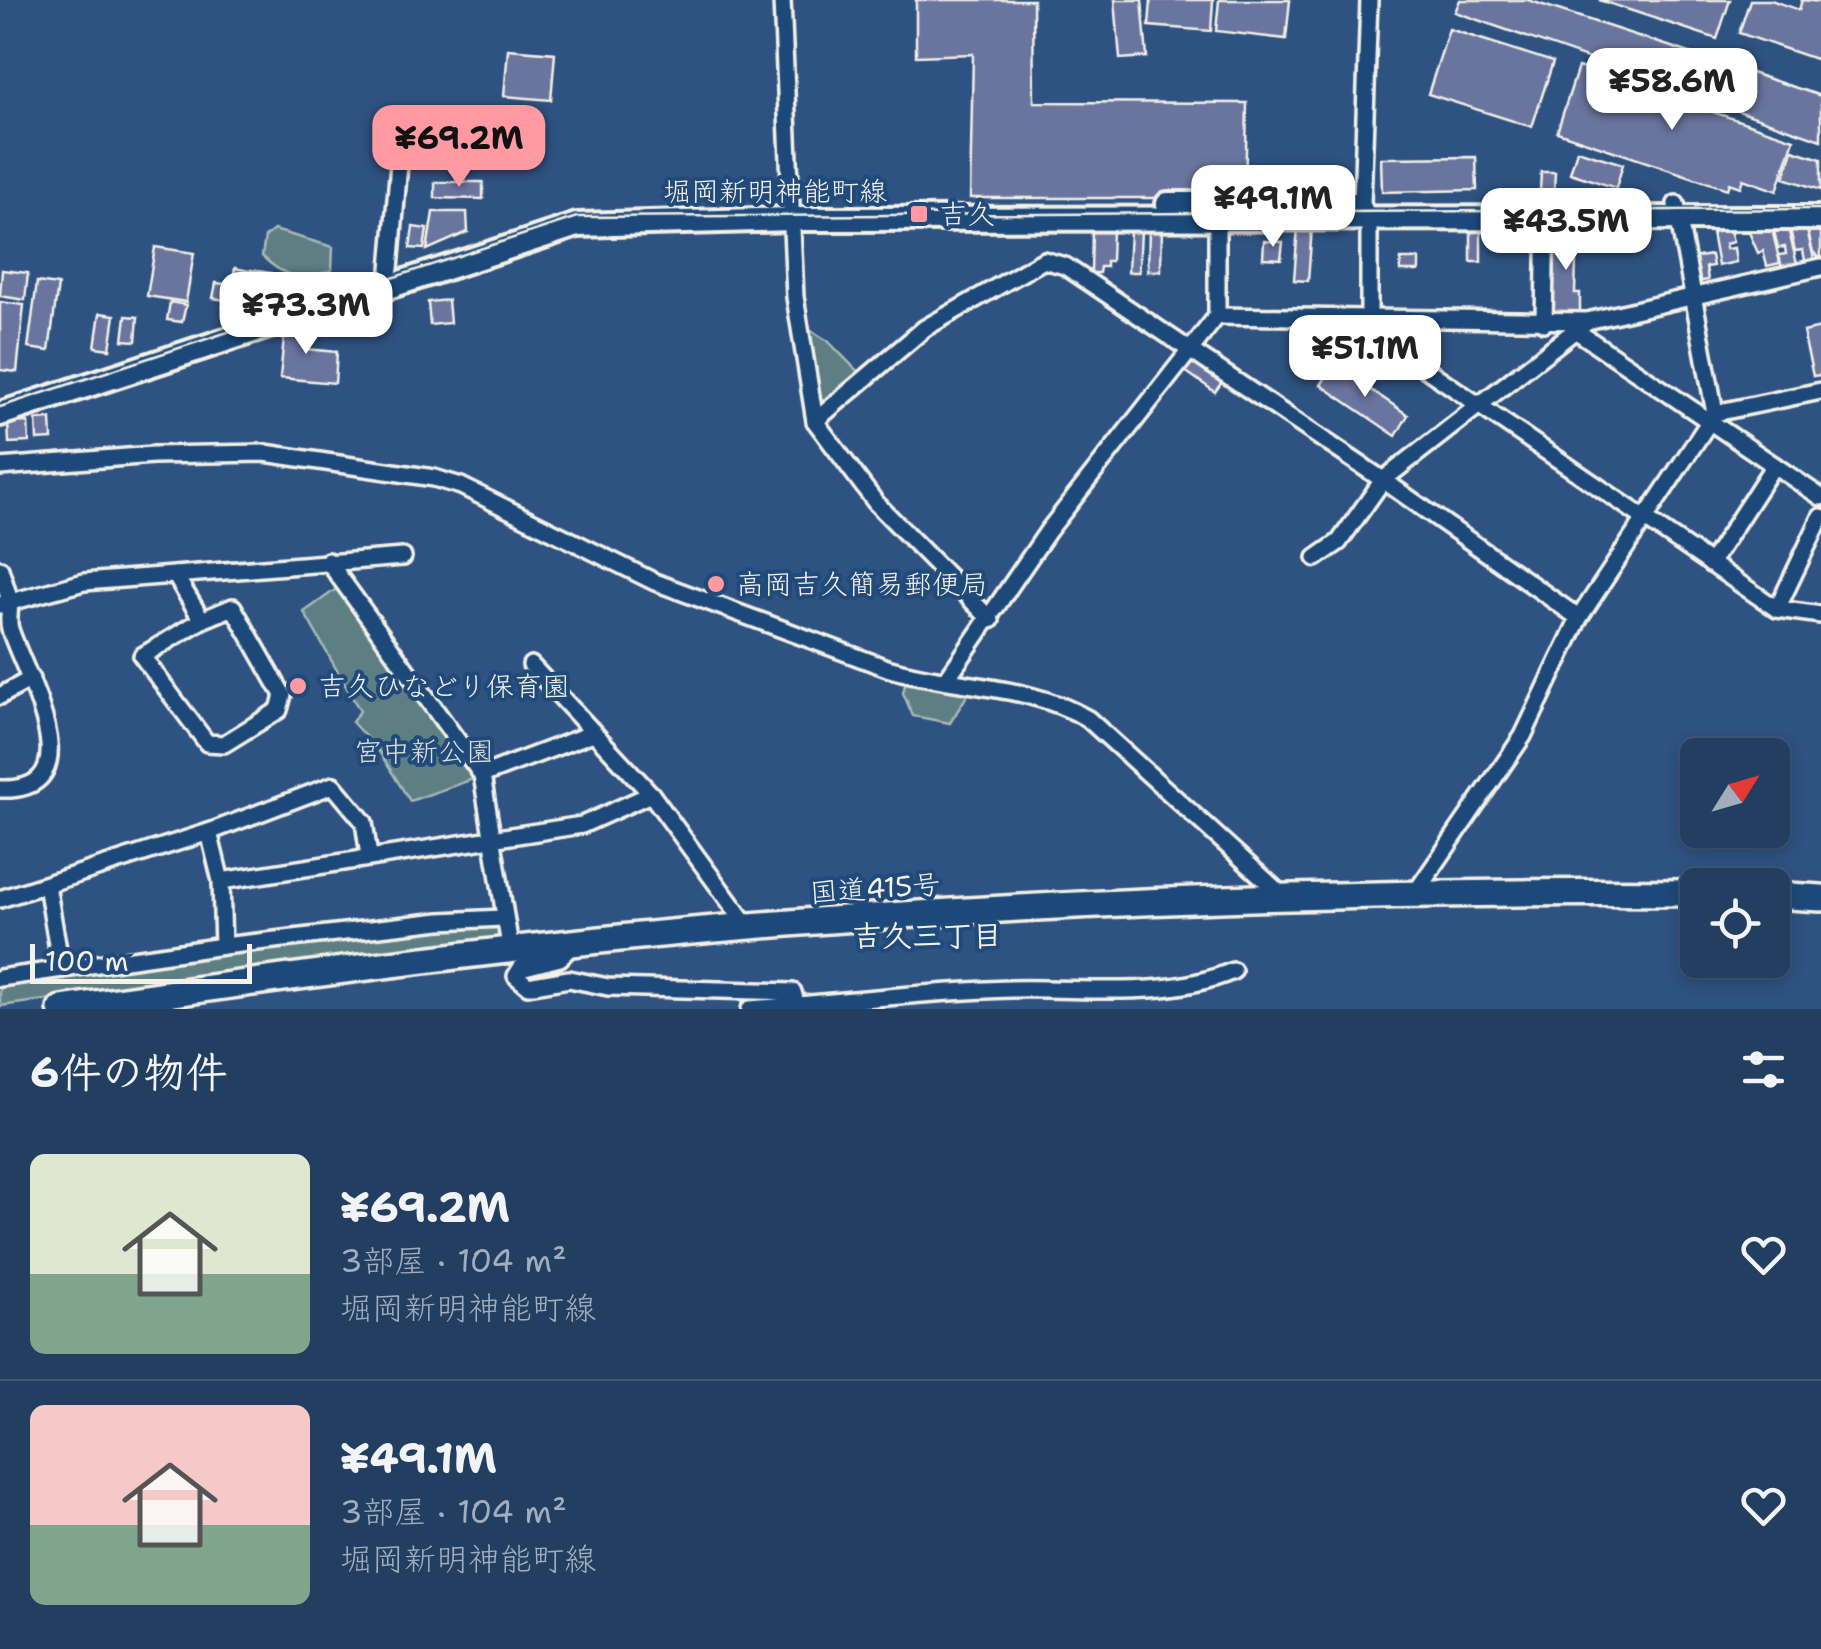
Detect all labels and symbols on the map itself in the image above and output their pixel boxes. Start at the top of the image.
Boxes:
pin: ¥58.6M [1591,48,1753,133]
pin: ¥69.2M [378,105,540,190]
pin: ¥49.1M [1192,165,1354,250]
street label: 堀岡新明神能町線 [663,172,887,210]
pin: ¥43.5M [1485,188,1647,273]
place label: 吉久 [939,195,995,233]
marker: 吉久 [908,203,930,225]
pin: ¥73.3M [225,272,387,357]
pin: ¥51.1M [1284,315,1446,400]
place label: 高岡吉久簡易郵便局 [736,565,988,603]
marker: 高岡吉久簡易郵便局 [705,573,727,595]
place label: 吉久ひなどり保育園 [318,667,570,705]
marker: 吉久ひなどり保育園 [287,675,309,697]
park label: 宮中新公園 [354,732,494,770]
north arrow [1680,738,1790,848]
street label: 国道415号 [809,864,941,912]
district label: 吉久三丁目 [852,915,1002,956]
scale bar [30,939,252,984]

